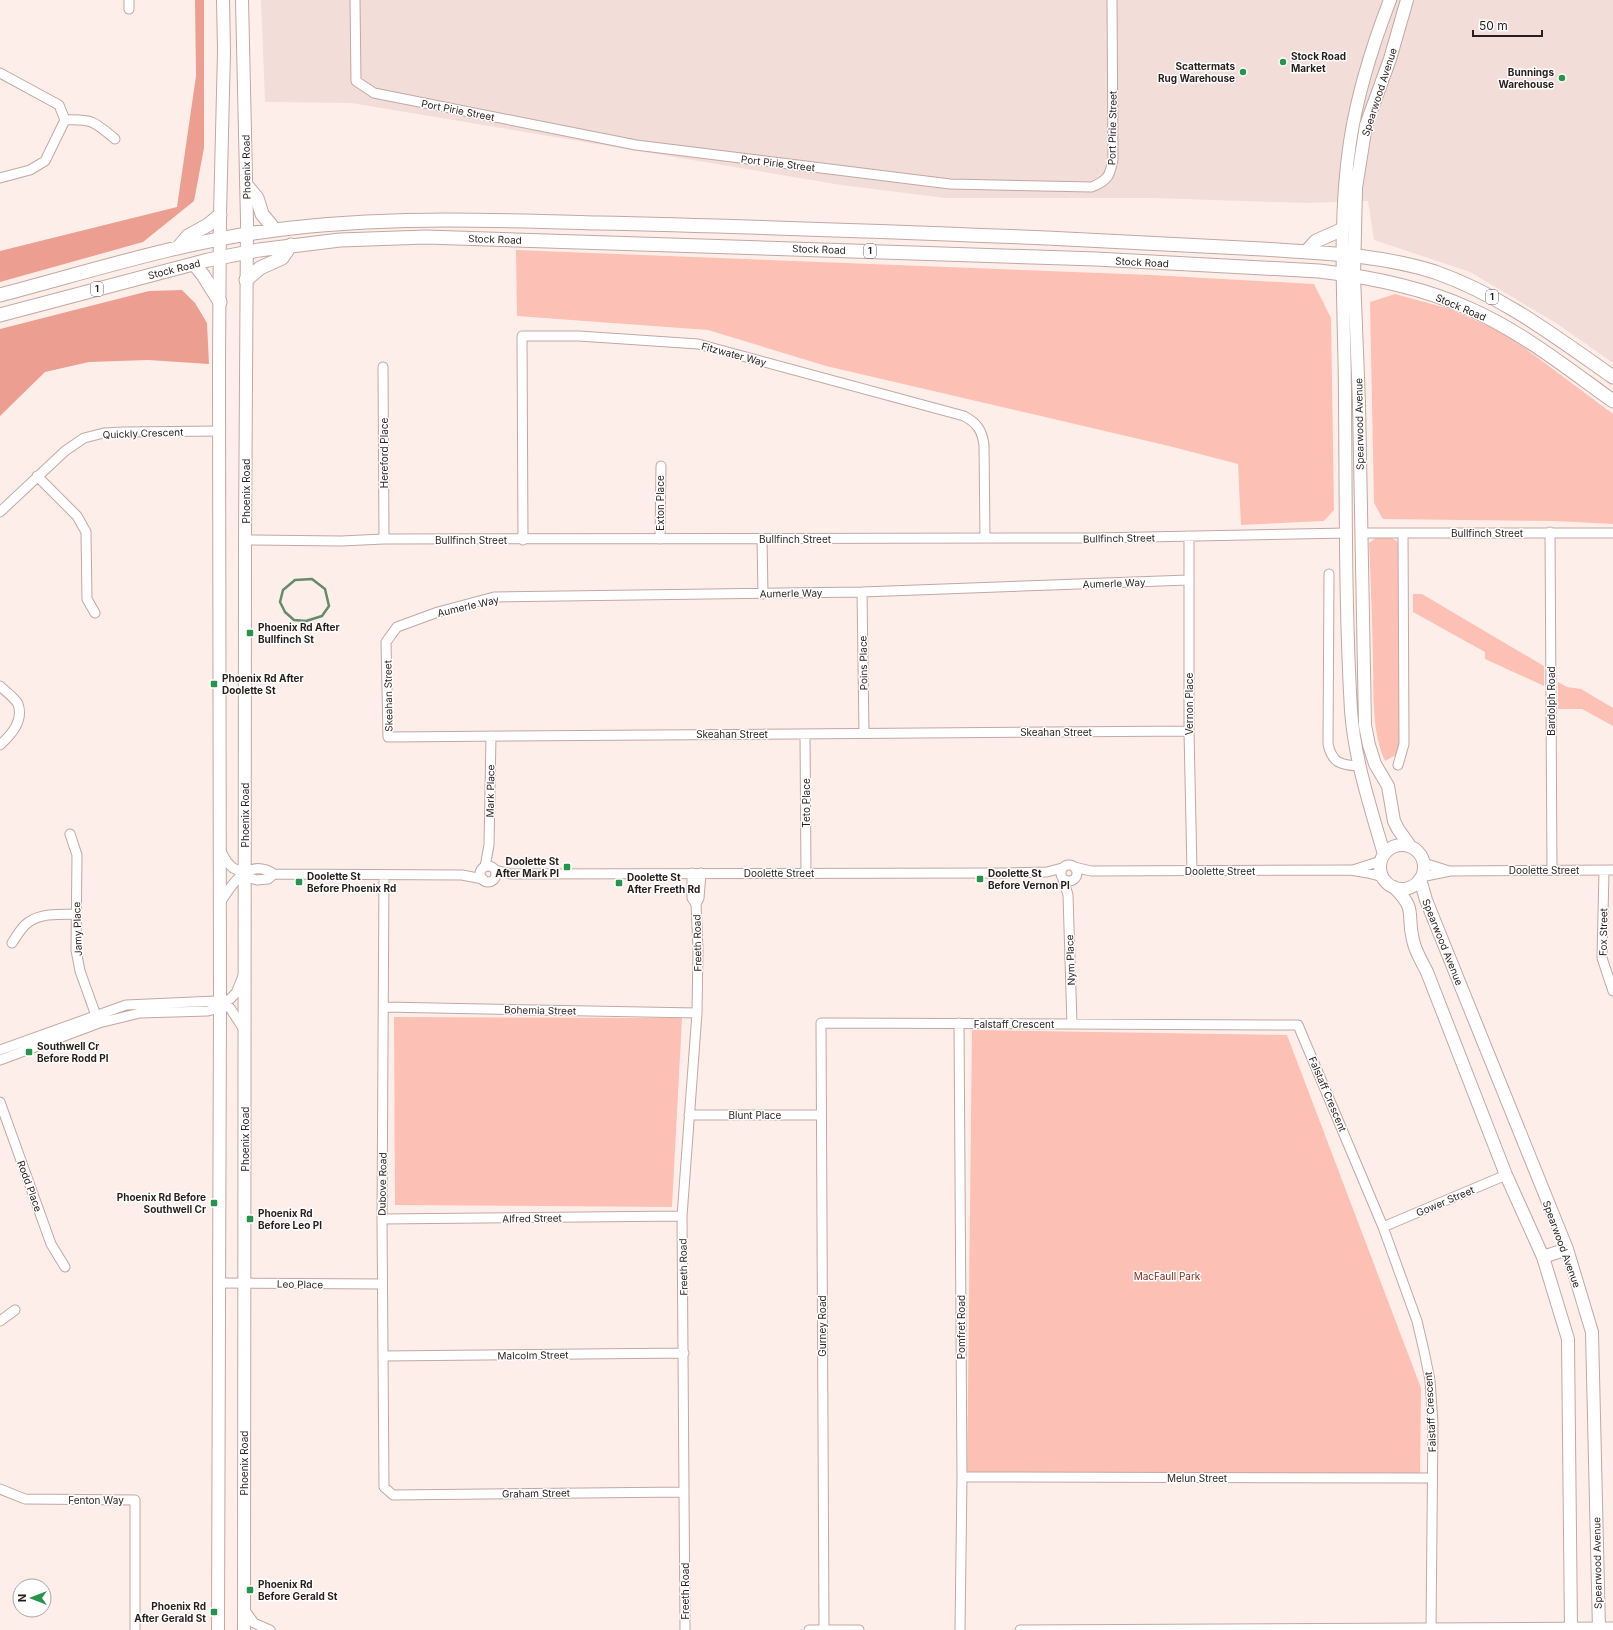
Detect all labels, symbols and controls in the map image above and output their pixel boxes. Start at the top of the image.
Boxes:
scale bar [1473,12,1542,38]
text: 50 m [1479,18,1508,33]
street label: Spearwood Avenue [1359,46,1399,138]
place label: Stock Road Market [1291,50,1346,74]
marker: Stock Road Market [1278,57,1288,67]
place label: Scattermats Rug Warehouse [1158,60,1235,85]
place label: Bunnings Warehouse [1498,66,1554,90]
marker: Scattermats Rug Warehouse [1238,67,1248,77]
marker: Bunnings Warehouse [1557,73,1567,83]
street label: Port Pirie Street [1105,90,1119,165]
street label: Port Pirie Street [420,97,496,123]
street label: Phoenix Road [239,134,253,200]
street label: Port Pirie Street [740,153,816,174]
street label: Stock Road [468,232,522,246]
street label: Stock Road [792,242,846,256]
road number: 1 [864,244,876,258]
street label: Stock Road [1115,255,1169,269]
street label: Stock Road [146,257,202,281]
road number: 1 [91,282,103,296]
road number: 1 [1486,290,1498,304]
street label: Stock Road [1434,291,1488,323]
street label: Fitzwater Way [700,340,768,369]
street label: Spearwood Avenue [1352,378,1366,470]
street label: Hereford Place [378,418,390,488]
street label: Quickly Crescent [102,426,184,440]
street label: Phoenix Road [240,459,252,523]
street label: Exton Place [654,475,666,531]
street label: Bullfinch Street [1451,527,1524,539]
street label: Bullfinch Street [1083,531,1156,545]
street label: Bullfinch Street [759,533,832,545]
street label: Bullfinch Street [435,534,508,546]
street label: Aumerle Way [1082,576,1146,590]
street label: Aumerle Way [759,586,823,600]
street label: Aumerle Way [436,593,500,619]
place label: Phoenix Rd After Bullfinch St [258,621,340,645]
marker: Phoenix Rd After Bullfinch St [245,628,255,638]
street label: Poins Place [857,635,869,690]
street label: Skeahan Street [381,659,395,732]
street label: Bardolph Road [1545,666,1557,736]
place label: Phoenix Rd After Doolette St [222,672,304,696]
street label: Vernon Place [1183,672,1195,735]
marker: Phoenix Rd After Doolette St [209,679,219,689]
street label: Skeahan Street [1020,726,1093,738]
street label: Skeahan Street [696,728,769,740]
street label: Mark Place [484,764,496,818]
street label: Teto Place [800,778,812,828]
street label: Phoenix Road [239,783,251,847]
place label: Doolette St After Mark Pl [495,855,559,879]
marker: Doolette St After Mark Pl [562,862,572,872]
street label: Doolette Street [1509,864,1580,876]
street label: Doolette Street [1185,865,1256,877]
street label: Doolette Street [744,867,815,879]
place label: Doolette St Before Vernon Pl [988,867,1070,891]
place label: Doolette St Before Phoenix Rd [307,870,396,894]
place label: Doolette St After Freeth Rd [627,871,700,895]
marker: Doolette St Before Vernon Pl [975,874,985,884]
marker: Doolette St Before Phoenix Rd [294,877,304,887]
marker: Doolette St After Freeth Rd [614,878,624,888]
street label: Spearwood Avenue [1420,897,1466,987]
street label: Jamy Place [70,901,84,956]
street label: Fox Street [1597,907,1609,956]
street label: Freeth Road [691,914,703,972]
street label: Nym Place [1063,934,1077,986]
street label: Bohemia Street [504,1003,577,1017]
street label: Falstaff Crescent [974,1018,1055,1030]
place label: Southwell Cr Before Rodd Pl [37,1040,109,1064]
marker: Southwell Cr Before Rodd Pl [24,1047,34,1057]
street label: Falstaff Crescent [1307,1055,1350,1134]
street label: Phoenix Road [239,1107,251,1171]
street label: Blunt Place [729,1109,782,1121]
street label: Dubove Road [375,1152,389,1216]
street label: Rodd Place [15,1159,45,1213]
street label: Gower Street [1414,1183,1477,1219]
place label: Phoenix Rd Before Southwell Cr [117,1191,206,1215]
marker: Phoenix Rd Before Southwell Cr [209,1198,219,1208]
street label: Spearwood Avenue [1541,1199,1583,1289]
place label: Phoenix Rd Before Leo Pl [258,1207,322,1231]
street label: Alfred Street [502,1211,563,1225]
marker: Phoenix Rd Before Leo Pl [245,1214,255,1224]
street label: Freeth Road [677,1238,689,1296]
park label: MacFaull Park [1134,1270,1201,1282]
street label: Leo Place [277,1278,323,1290]
street label: Gurney Road [816,1295,828,1357]
street label: Pomfret Road [955,1295,967,1359]
street label: Malcolm Street [497,1348,569,1362]
street label: Falstaff Crescent [1422,1371,1438,1452]
street label: Phoenix Road [238,1431,250,1495]
street label: Melun Street [1167,1472,1228,1484]
street label: Graham Street [502,1486,571,1500]
street label: Fenton Way [68,1494,124,1506]
street label: Spearwood Avenue [1590,1517,1604,1609]
street label: Freeth Road [679,1563,691,1620]
north arrow [12,1578,52,1618]
place label: Phoenix Rd Before Gerald St [258,1578,338,1602]
marker: Phoenix Rd Before Gerald St [245,1585,255,1595]
text: N [15,1594,29,1602]
place label: Phoenix Rd After Gerald St [134,1600,206,1624]
marker: Phoenix Rd After Gerald St [209,1607,219,1617]

